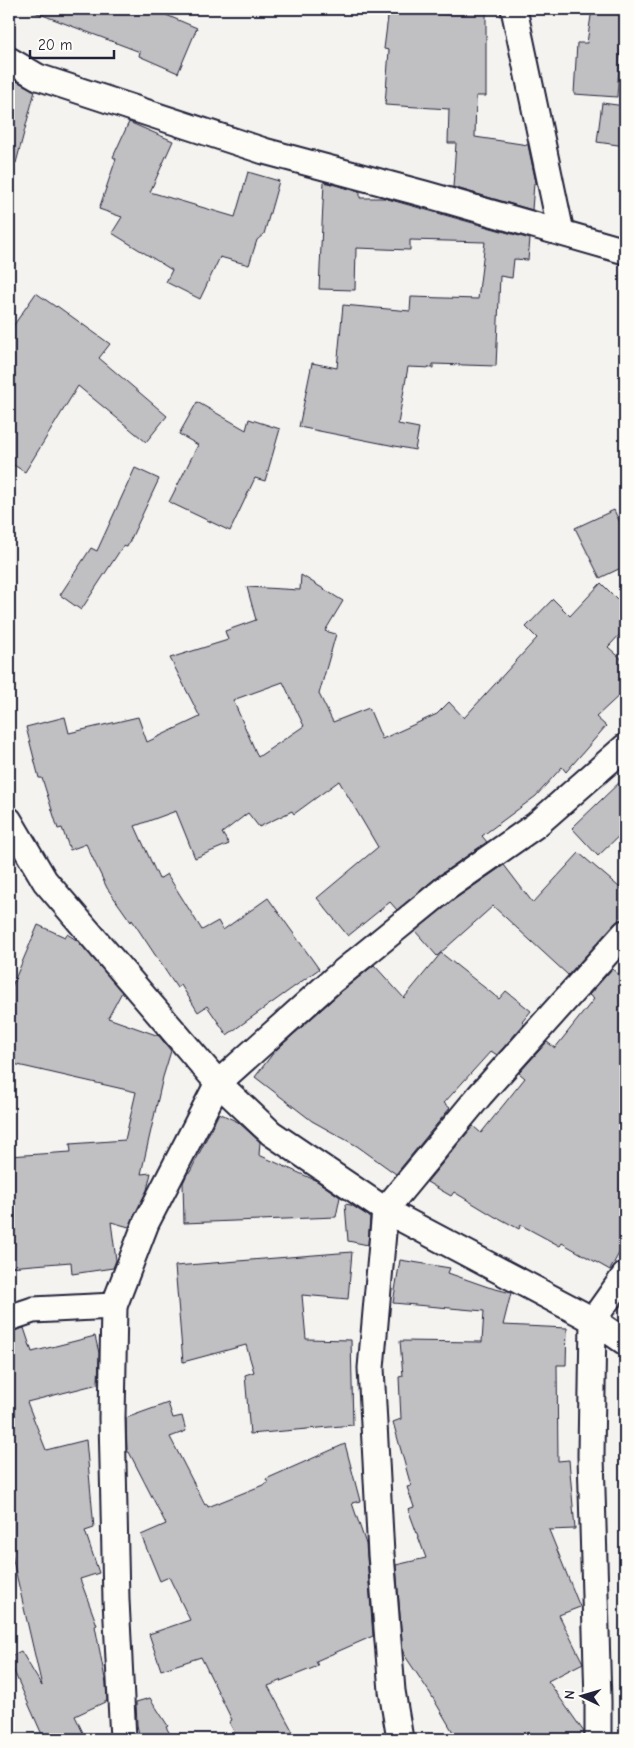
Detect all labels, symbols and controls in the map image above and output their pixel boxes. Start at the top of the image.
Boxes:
scale bar [30,28,114,60]
text: 20 m [38,36,72,54]
north arrow [556,1670,606,1720]
text: N [561,1690,578,1700]

